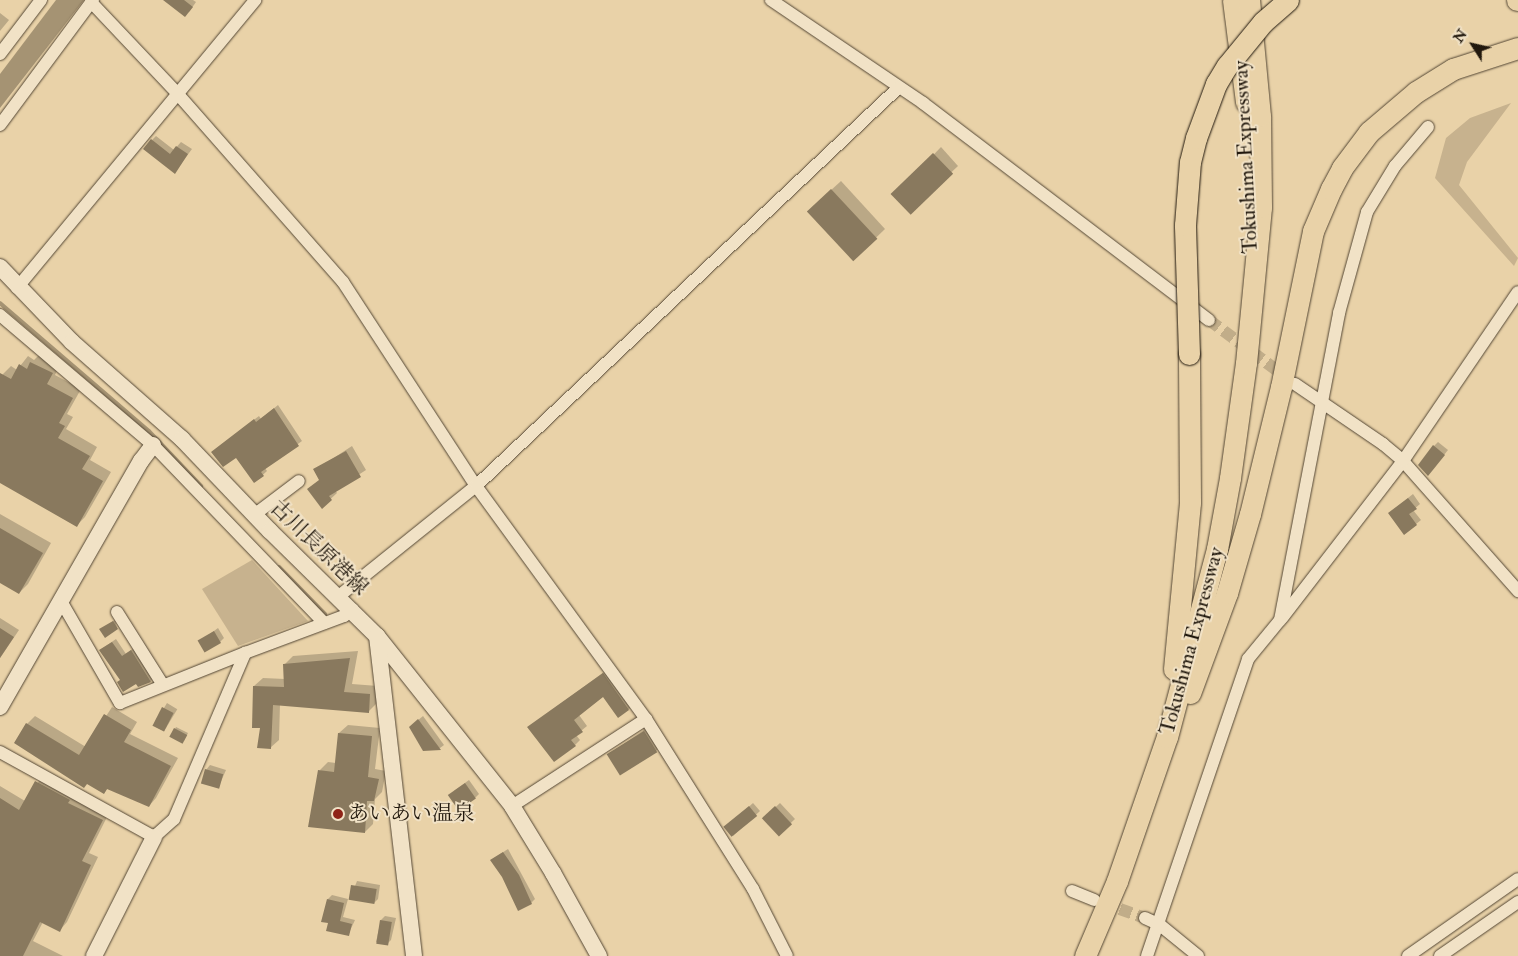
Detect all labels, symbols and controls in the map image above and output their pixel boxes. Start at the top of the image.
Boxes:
north arrow [1448,20,1498,70]
text: N [1450,26,1471,46]
street label: Tokushima Expressway [1228,60,1264,254]
street label: 古川長原港線 [265,495,373,601]
street label: Tokushima Expressway [1155,544,1229,738]
place label: あいあい温泉 [348,801,474,827]
marker: あいあい温泉 [332,808,344,820]

